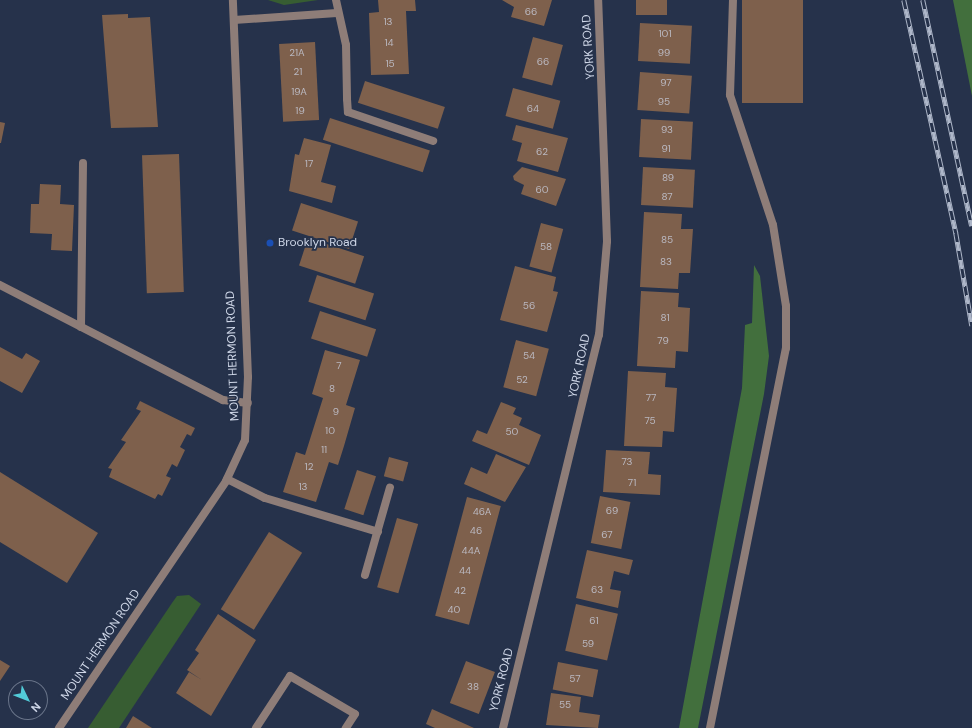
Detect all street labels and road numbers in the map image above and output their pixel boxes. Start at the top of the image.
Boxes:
street label: YORK ROAD [580,14,598,80]
street label: MOUNT HERMON ROAD [224,291,242,421]
street label: YORK ROAD [566,333,594,399]
street label: MOUNT HERMON ROAD [59,587,143,703]
street label: YORK ROAD [487,647,517,713]

